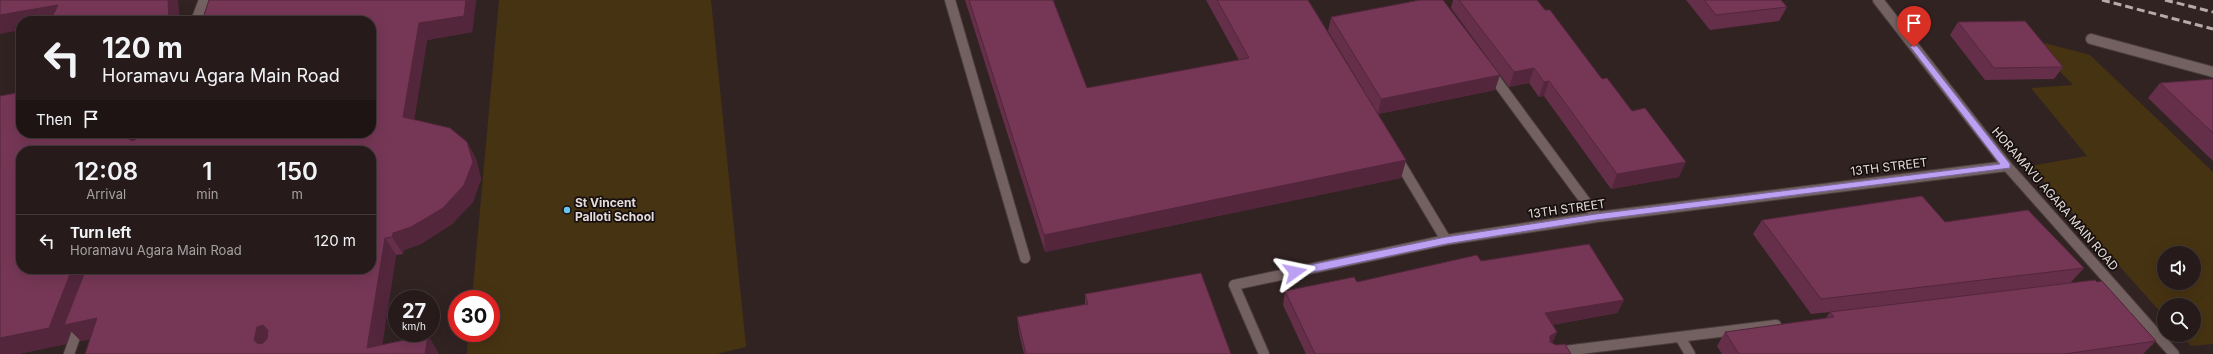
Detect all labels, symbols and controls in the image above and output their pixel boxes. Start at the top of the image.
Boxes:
pin [1897,6,1931,47]
icon: arrive [1903,12,1925,34]
text: 120 m [102,31,183,65]
icon: left [36,32,88,84]
text: Horamavu Agara Main Road [102,65,340,86]
icon: arrive [80,108,102,130]
text: Then [36,110,72,129]
street label: HORAMAVU AGARA MAIN ROAD [1989,124,2122,274]
street label: 13TH STREET [1849,154,1929,179]
text: 12:08 [74,157,138,186]
text: 1 [202,157,213,186]
text: 150 [277,157,318,186]
text: Arrival [86,186,126,202]
text: min [196,186,219,202]
text: m [292,186,303,202]
place label: St Vincent Palloti School [575,195,654,224]
street label: 13TH STREET [1527,196,1607,221]
marker: St Vincent Palloti School [562,205,572,215]
text: Turn left [70,223,131,242]
icon: left [36,230,58,252]
text: 120 m [314,231,356,250]
text: Horamavu Agara Main Road [70,242,242,258]
map controls [2157,246,2201,342]
button: sound [2157,246,2201,290]
position arrow [1274,251,1316,293]
speed limit sign: 30 [448,290,500,342]
button: search [2157,298,2201,342]
text: 27 [402,299,426,323]
text: km/h [402,320,426,332]

